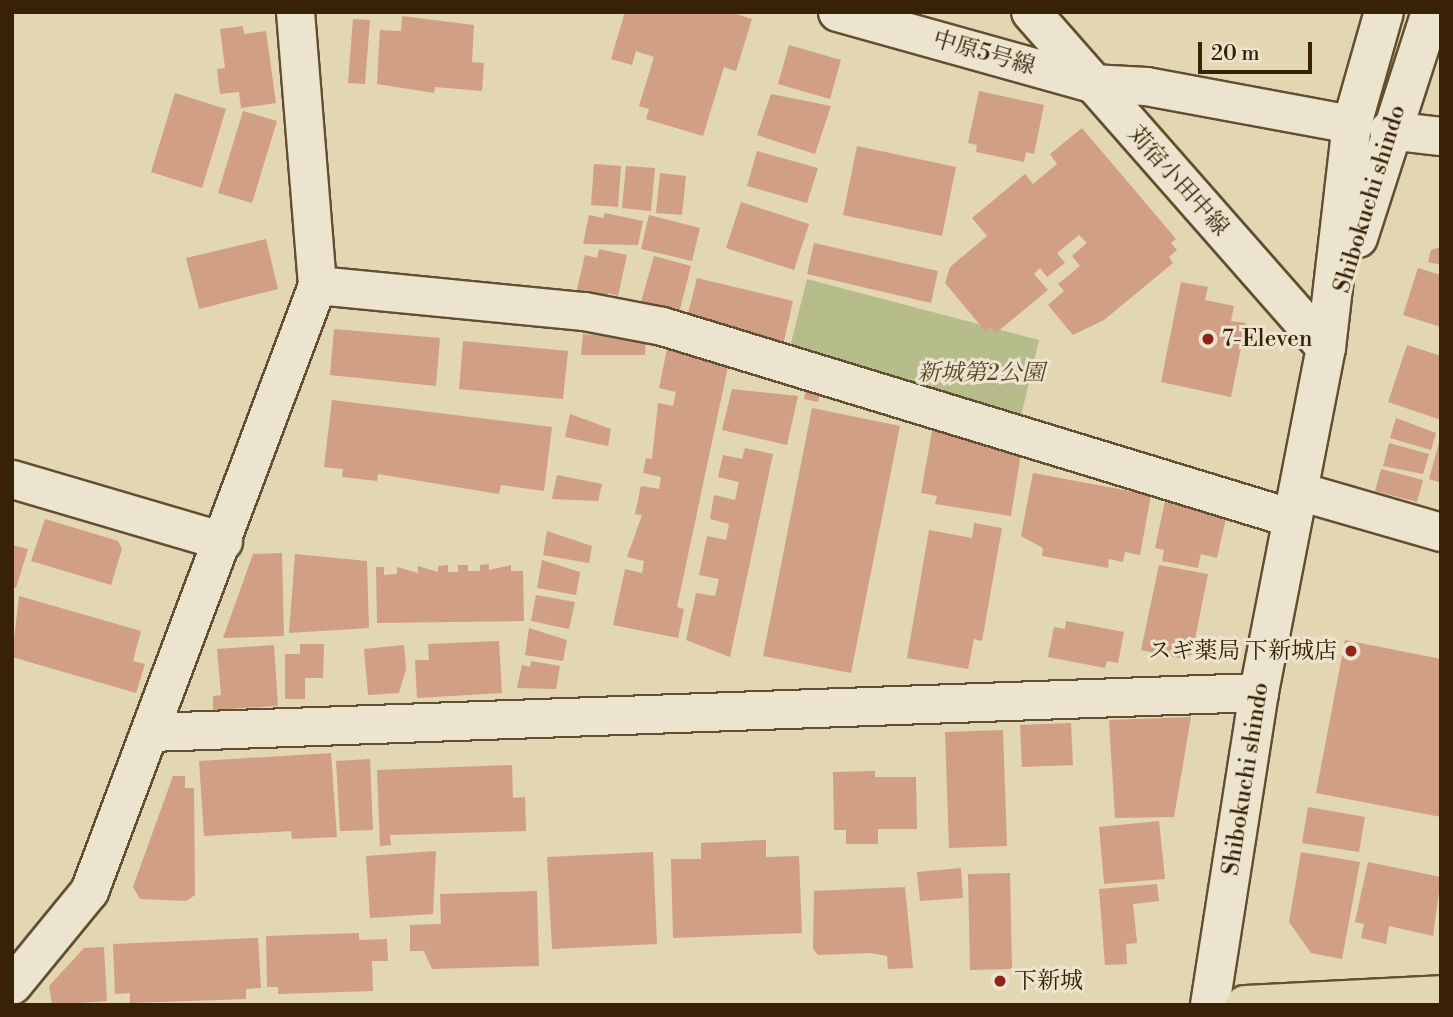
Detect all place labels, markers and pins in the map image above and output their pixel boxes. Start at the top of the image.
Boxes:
place label: 7-Eleven [1222,325,1313,353]
marker: 7-Eleven [1200,331,1216,347]
place label: スギ薬局 下新城店 [1148,637,1337,665]
marker: スギ薬局 下新城店 [1343,643,1359,659]
place label: 下新城 [1014,967,1083,995]
marker: 下新城 [992,973,1008,989]

